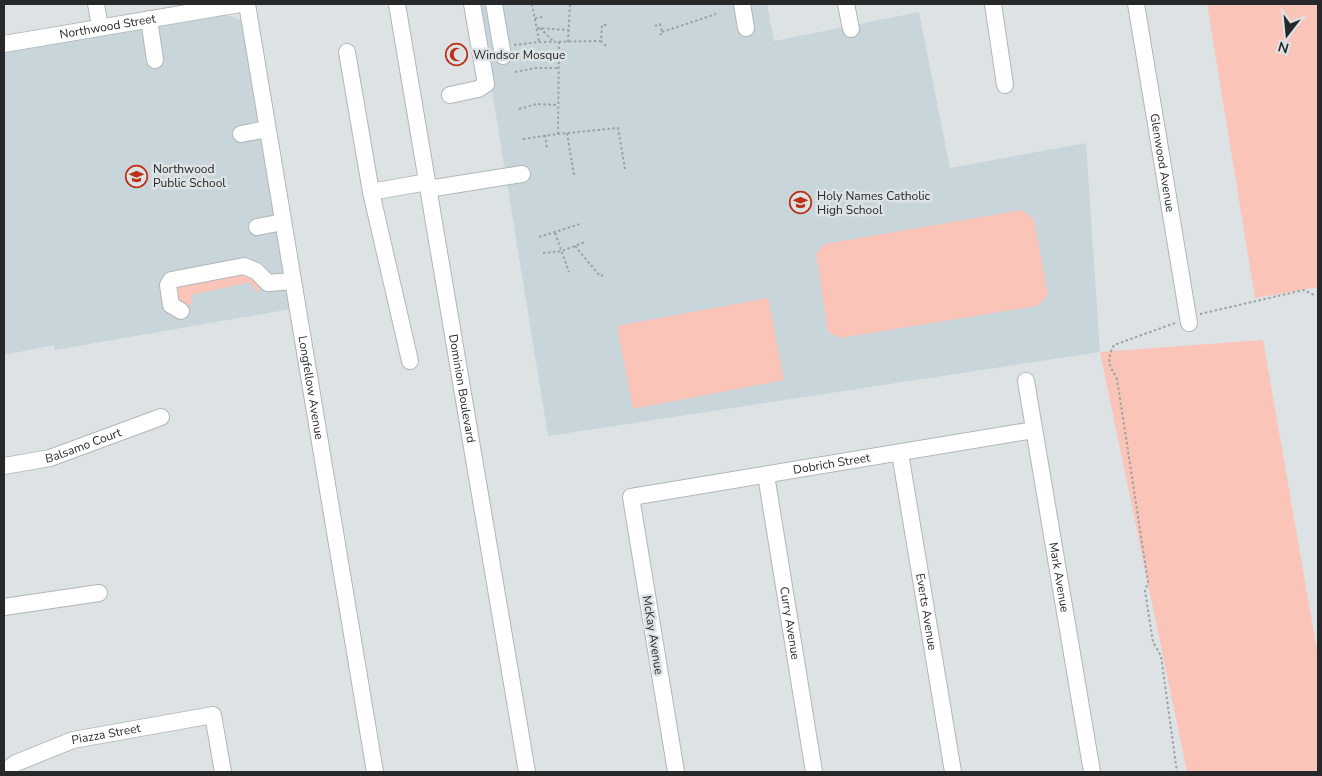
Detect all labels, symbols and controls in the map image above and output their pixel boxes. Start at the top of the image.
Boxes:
street label: Northwood Street [58,10,158,42]
north arrow [1262,10,1312,60]
text: N [1276,36,1291,58]
mosque icon: Windsor Mosque [445,43,469,67]
place label: Windsor Mosque [473,47,565,63]
street label: Glenwood Avenue [1146,112,1178,213]
place label: Northwood Public School [153,161,226,191]
school or university icon: Northwood Public School [125,164,149,188]
place label: Holy Names Catholic High School [817,188,930,218]
school or university icon: Holy Names Catholic High School [789,191,813,215]
street label: Dominion Boulevard [445,333,479,444]
street label: Longfellow Avenue [294,335,327,441]
street label: Balsamo Court [44,424,124,467]
street label: Dobrich Street [792,449,872,478]
street label: Mark Avenue [1045,541,1073,614]
street label: Everts Avenue [912,572,941,652]
street label: Curry Avenue [776,585,804,661]
street label: McKay Avenue [639,594,667,676]
street label: Piazza Street [70,720,143,748]

